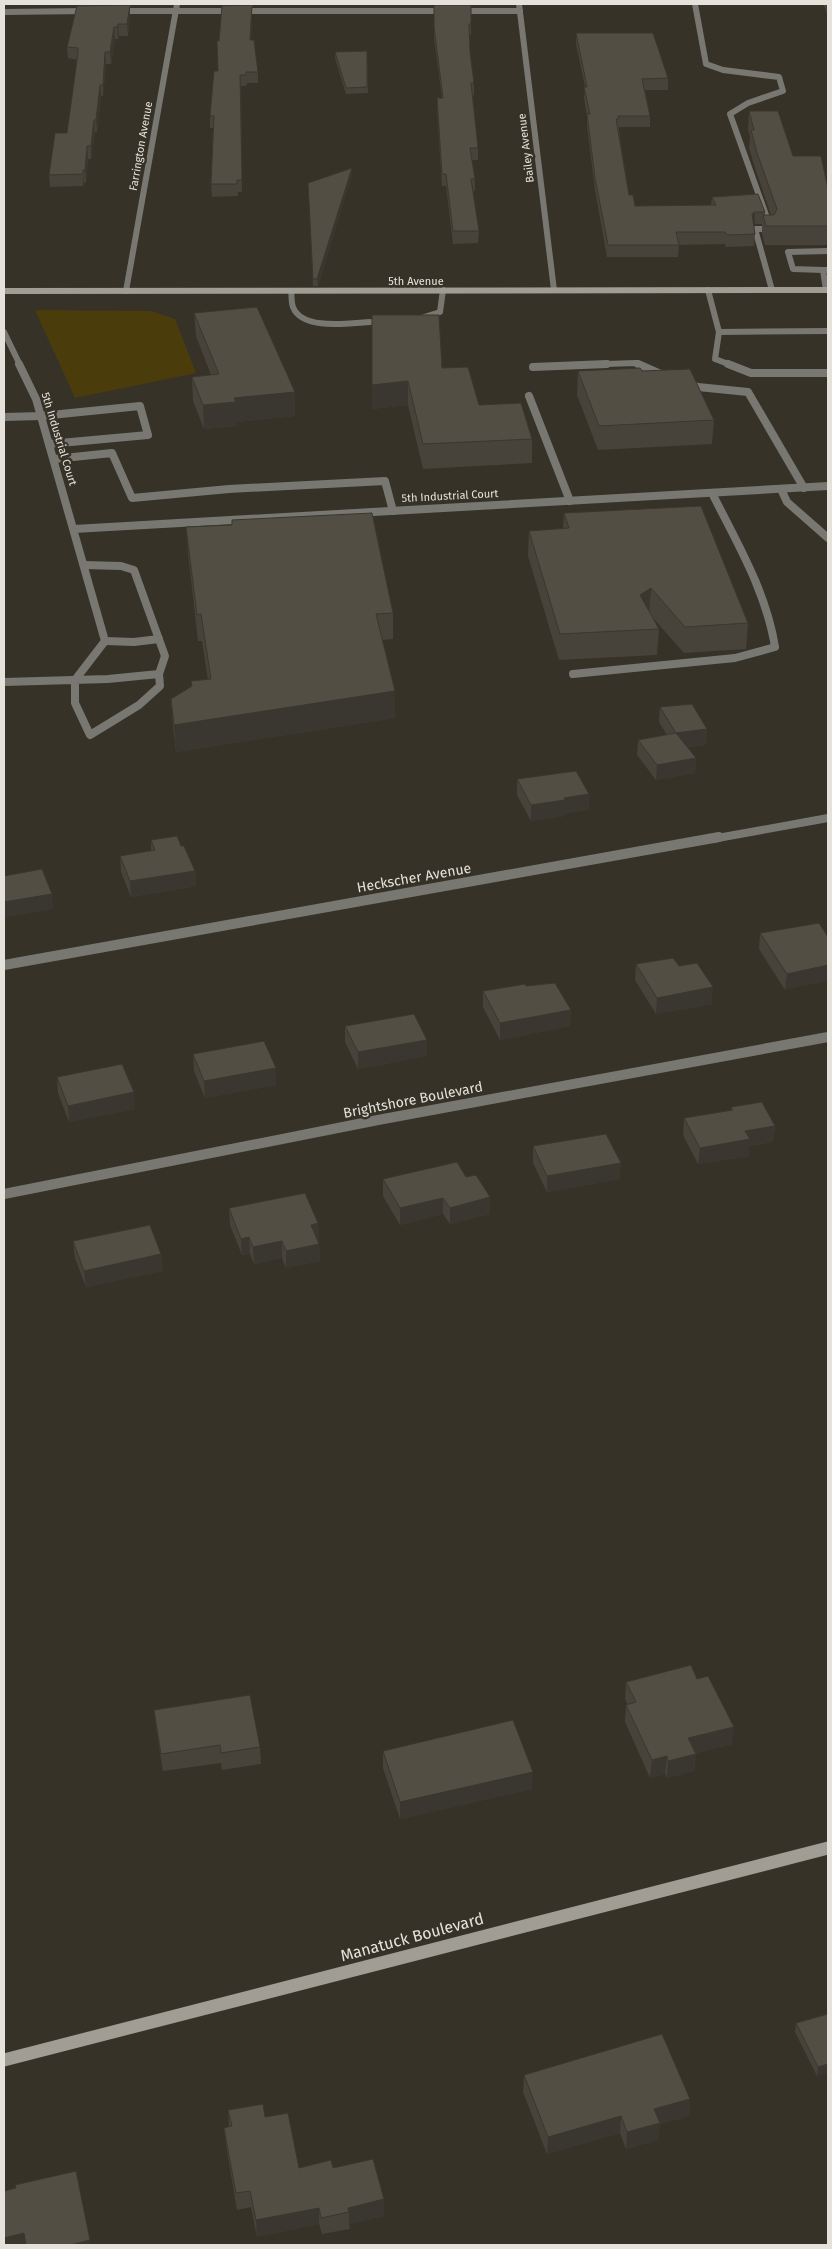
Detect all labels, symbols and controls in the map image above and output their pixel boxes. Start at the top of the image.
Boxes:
street label: Farrington Avenue [127,100,155,192]
street label: Bailey Avenue [515,113,537,183]
street label: 5th Avenue [388,275,444,288]
street label: 5th Industrial Court [39,391,79,487]
street label: 5th Industrial Court [401,487,499,505]
street label: Heckscher Avenue [356,860,472,896]
street label: Brightshore Boulevard [342,1078,484,1122]
street label: Manatuck Boulevard [338,1909,486,1965]

